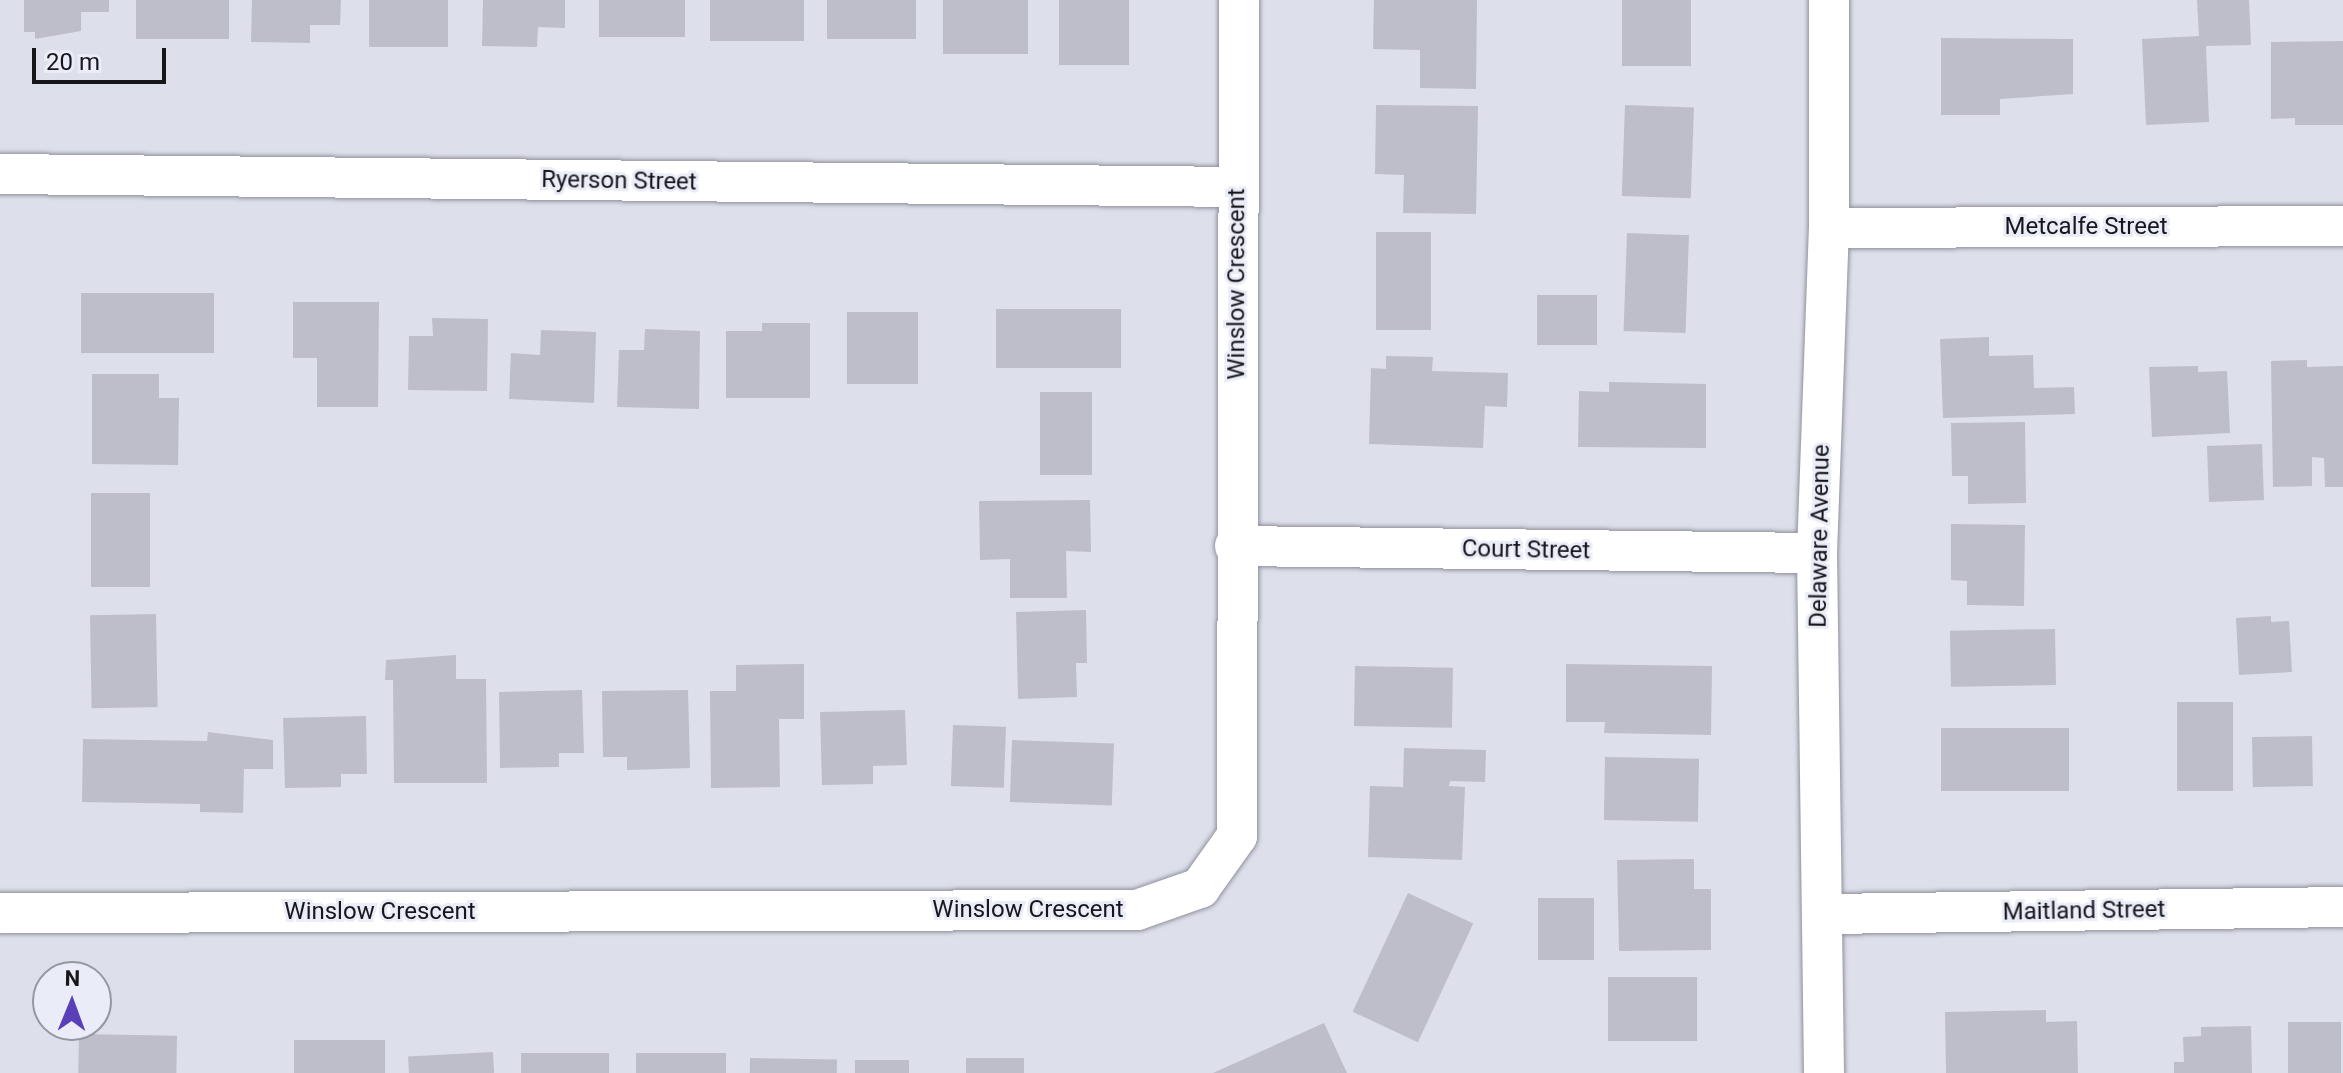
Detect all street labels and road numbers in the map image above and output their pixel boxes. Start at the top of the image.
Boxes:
street label: Ryerson Street [541,165,697,197]
street label: Winslow Crescent [1223,188,1251,380]
street label: Metcalfe Street [2004,213,2168,241]
street label: Delaware Avenue [1804,444,1836,628]
street label: Court Street [1462,534,1590,566]
street label: Maitland Street [2002,895,2166,927]
street label: Winslow Crescent [932,896,1124,924]
street label: Winslow Crescent [284,898,476,926]

